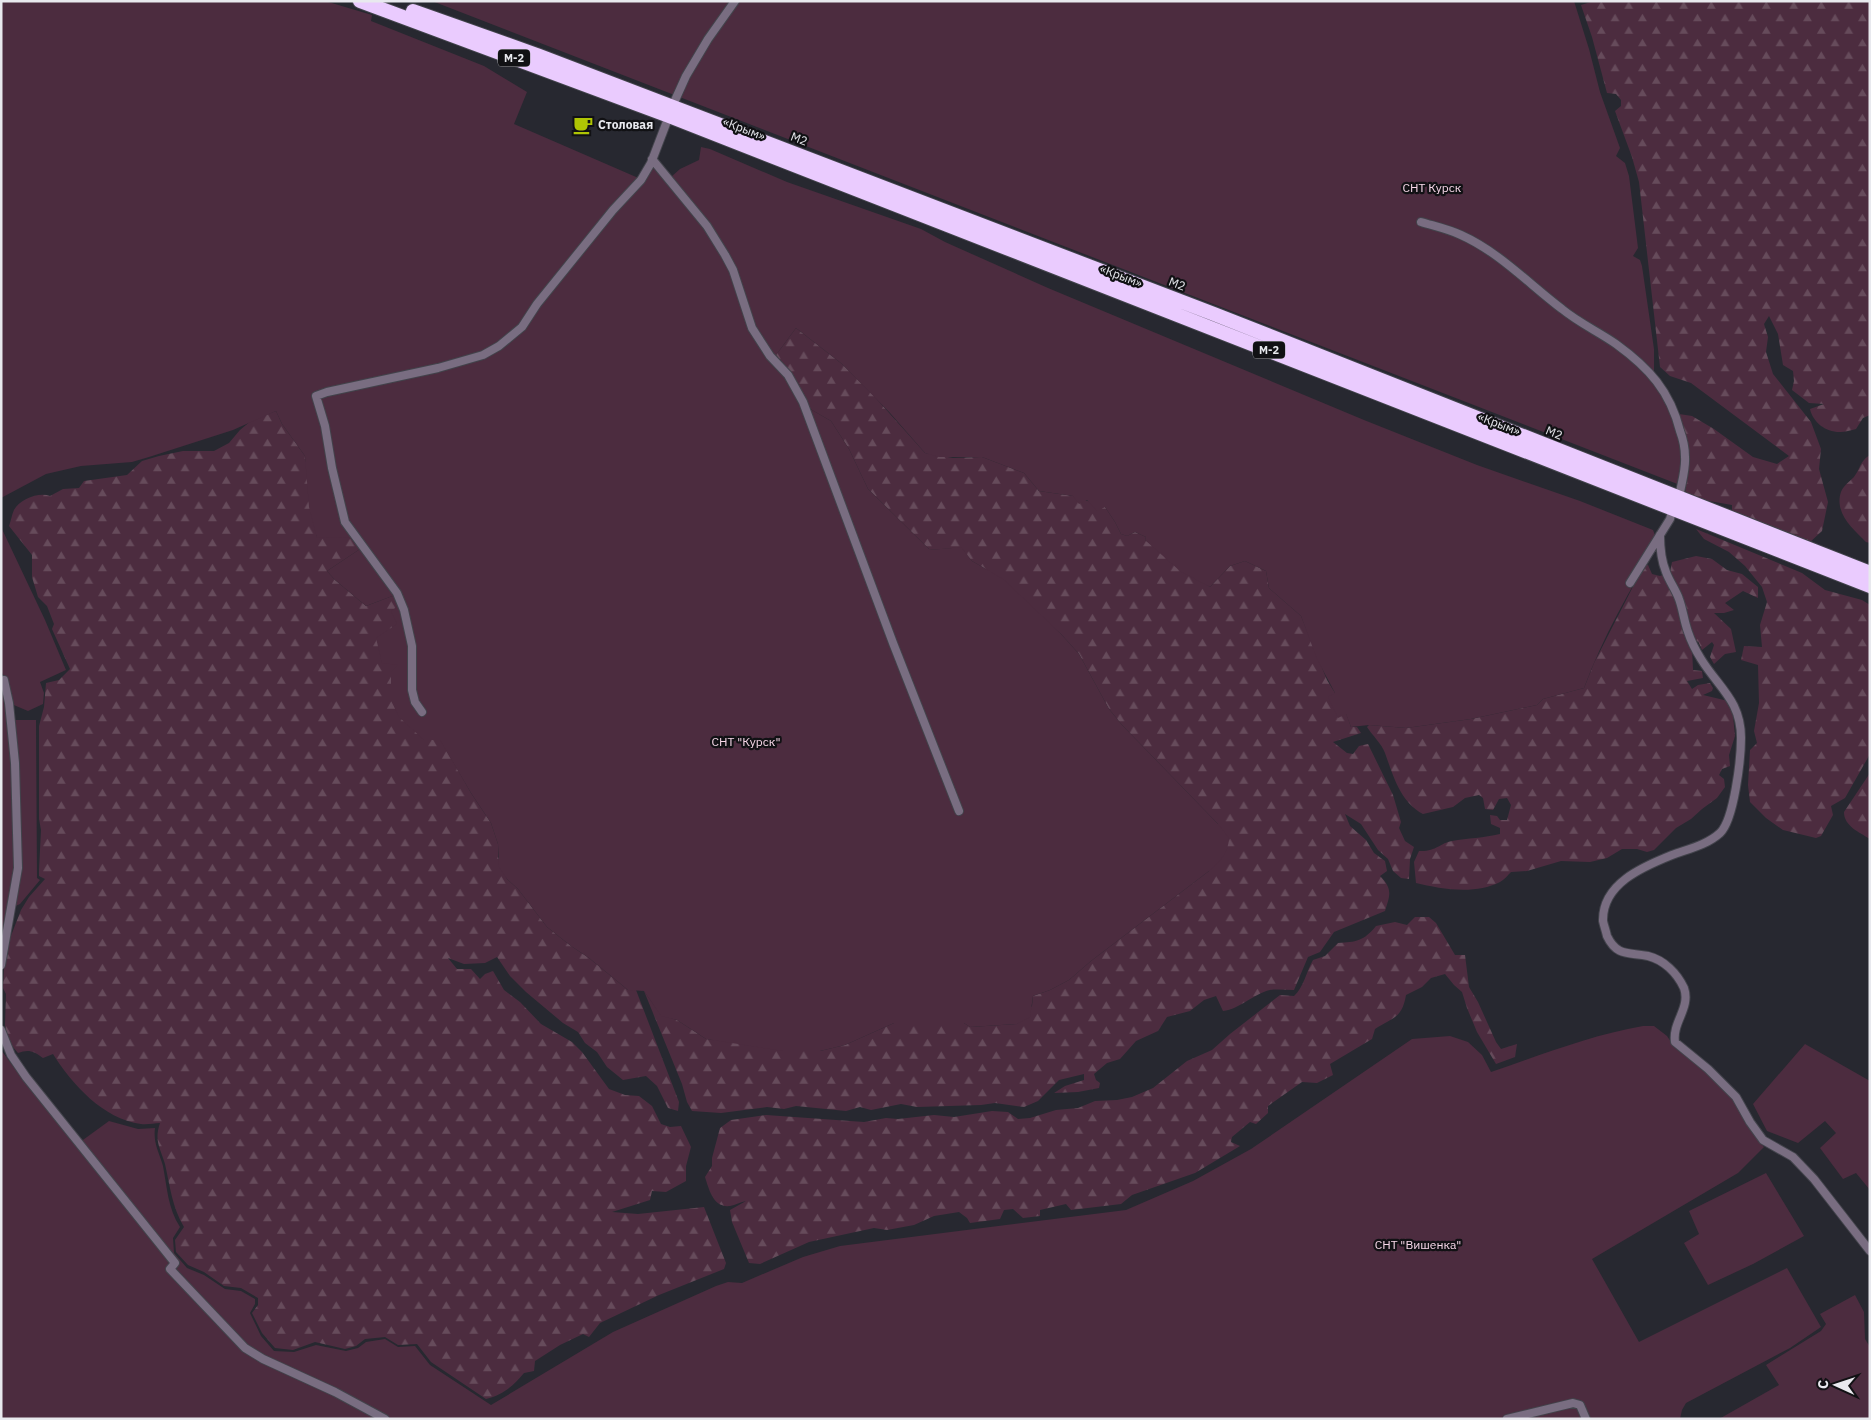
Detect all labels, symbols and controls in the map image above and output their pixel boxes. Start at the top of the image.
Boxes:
road number: М-2 [498,49,530,66]
cafe icon: Столовая [572,114,594,136]
street label: «Крым» [721,114,768,143]
place label: Столовая [598,117,653,132]
street label: М2 [789,128,810,149]
park label: СНТ Курск [1403,180,1462,195]
street label: «Крым» [1098,261,1145,290]
street label: М2 [1167,273,1188,294]
road number: М-2 [1253,342,1285,358]
street label: «Крым» [1476,409,1523,438]
street label: М2 [1544,422,1565,443]
park label: СНТ "Курск" [712,734,780,749]
park label: СНТ "Вишенка" [1375,1237,1461,1252]
north arrow [1811,1360,1861,1410]
text: С [1814,1379,1832,1389]

